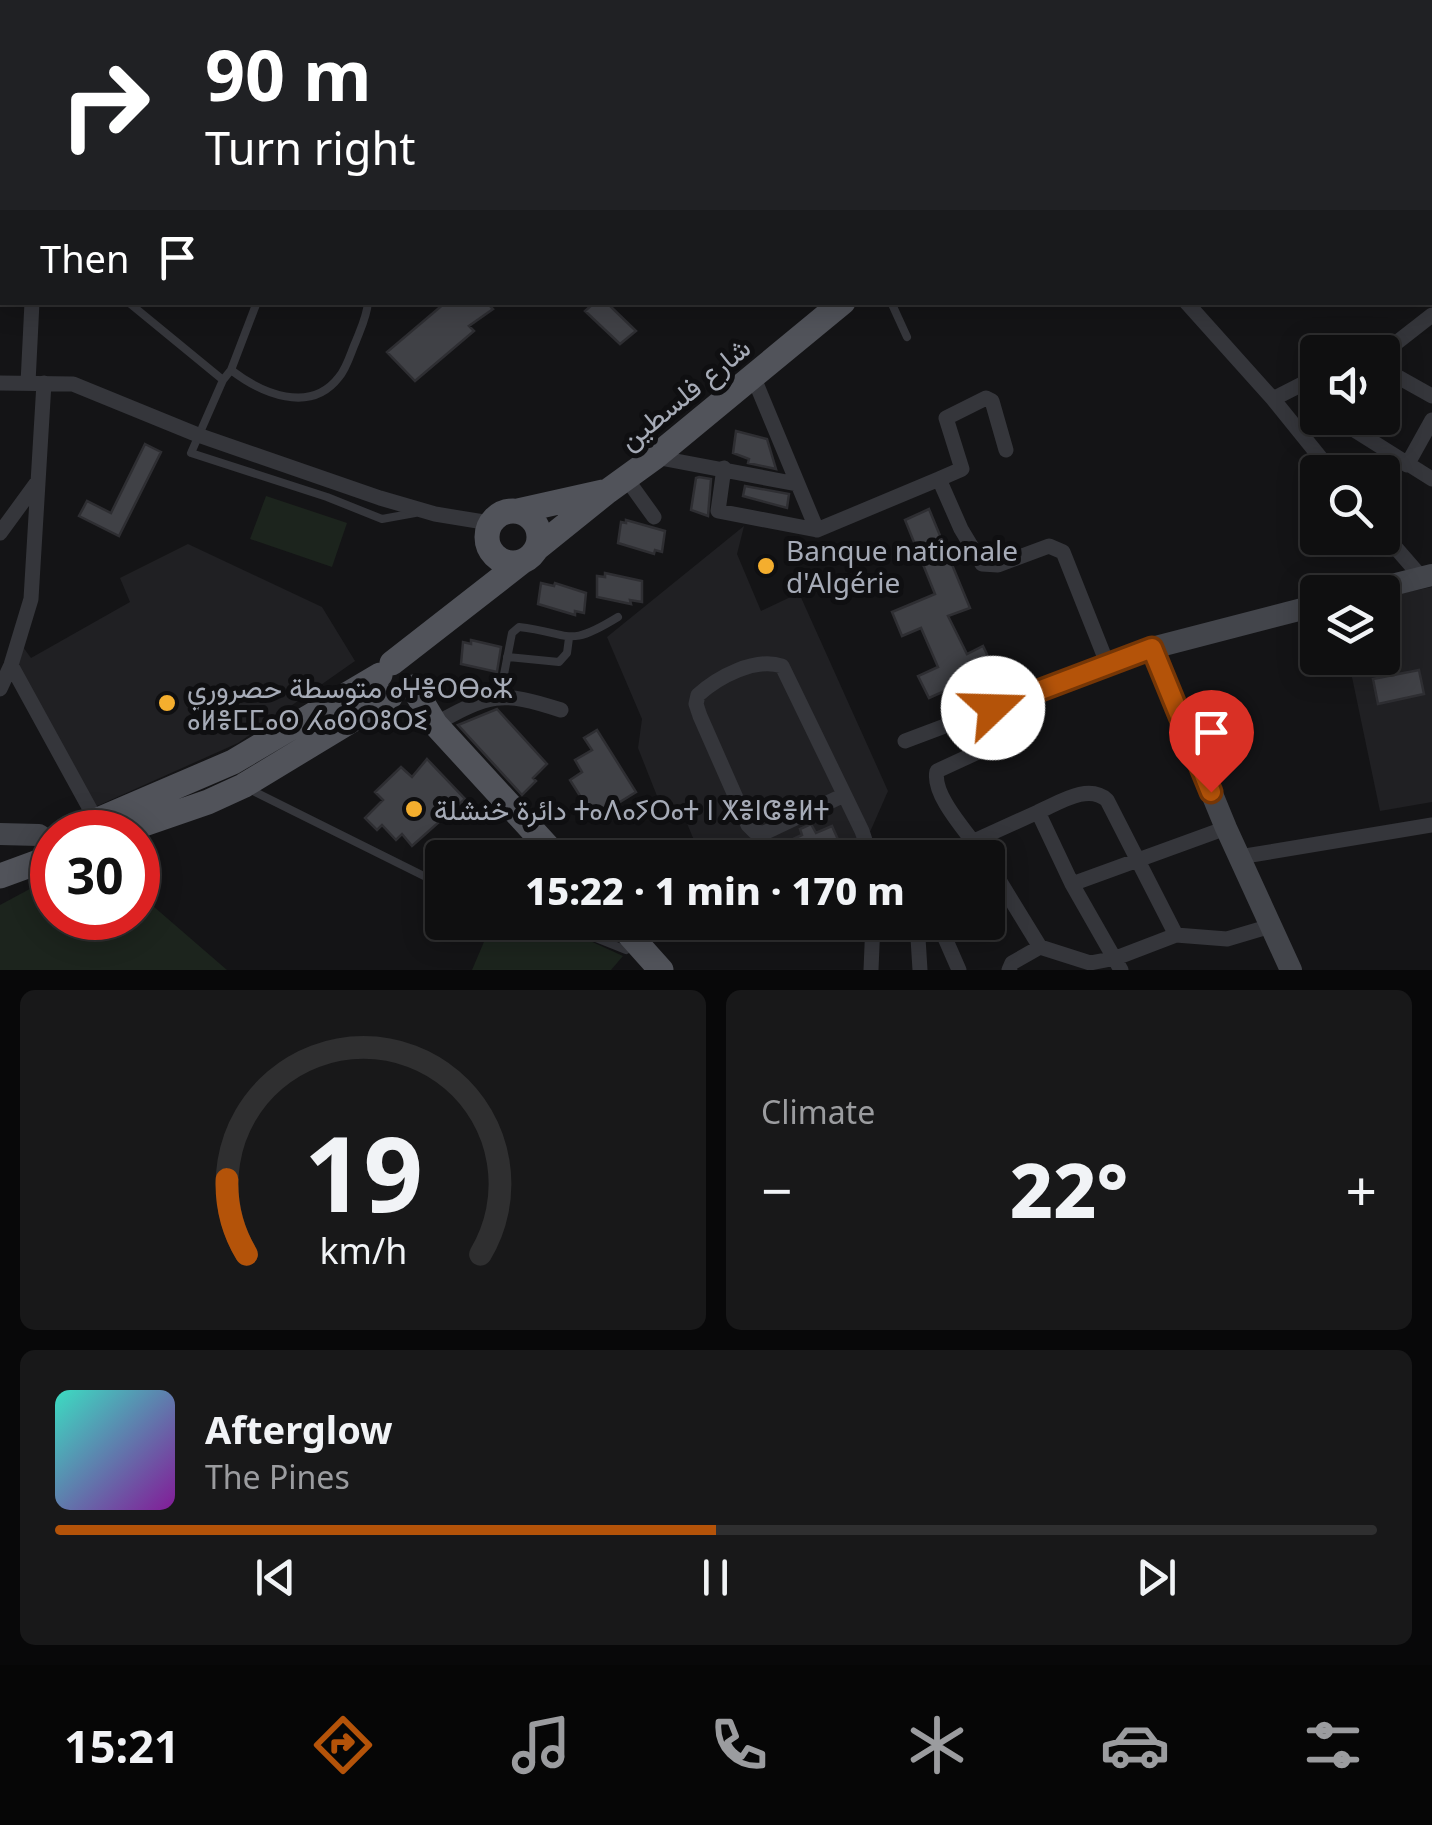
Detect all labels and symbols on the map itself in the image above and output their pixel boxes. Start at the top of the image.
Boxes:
street label: شارع فلسطين [610,328,758,459]
place label: Banque nationale d'Algérie [786,531,1018,601]
marker: Banque nationale d'Algérie [755,555,777,577]
position arrow [941,656,1045,760]
place label: متوسطة حصروري ⴰⵖⴻⵔⴱⴰⵣ ⴰⵍⴻⵎⵎⴰⵙ ⵃⴰⵙⵔⵓⵔⵉ [187,668,513,738]
pin [1169,690,1254,793]
marker: متوسطة حصروري ⴰⵖⴻⵔⴱⴰⵣ ⴰⵍⴻⵎⵎⴰⵙ ⵃⴰⵙⵔⵓⵔⵉ [156,692,178,714]
place label: دائرة خنشلة ⵜⴰⴷⴰⵢⵔⴰⵜ ⵏ ⵅⴻⵏⵛⴻⵍⵜ [434,790,829,828]
marker: دائرة خنشلة ⵜⴰⴷⴰⵢⵔⴰⵜ ⵏ ⵅⴻⵏⵛⴻⵍⵜ [403,798,425,820]
speed limit sign: 30 [30,810,160,940]

